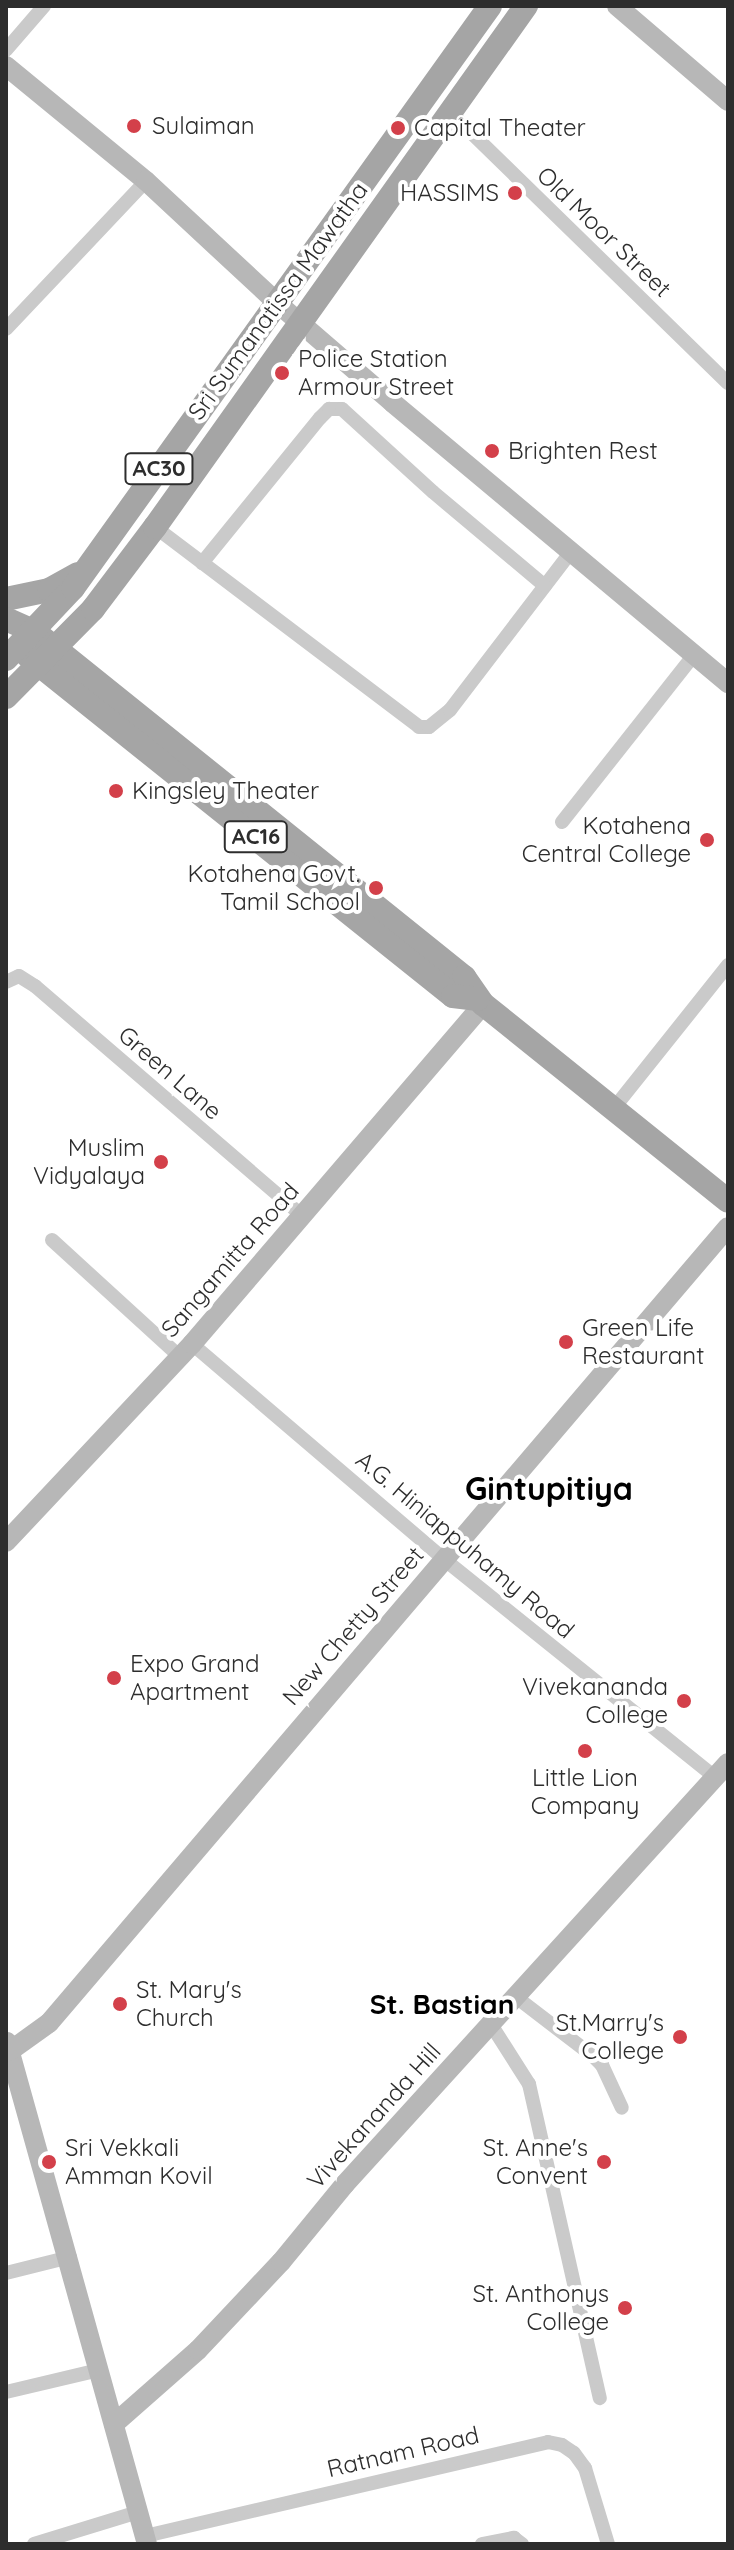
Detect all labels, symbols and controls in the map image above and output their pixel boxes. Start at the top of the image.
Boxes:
place label: Sulaiman [152,112,255,140]
place label: Capital Theater [414,114,586,142]
marker: Sulaiman [123,115,145,137]
marker: Capital Theater [389,119,407,137]
street label: Old Moor Street [531,161,677,303]
street label: Sri Sumanatissa Mawatha [182,177,374,425]
place label: HASSIMS [400,179,499,207]
marker: HASSIMS [506,184,524,202]
place label: Police Station Armour Street [298,345,454,401]
marker: Police Station Armour Street [273,364,291,382]
place label: Brighten Rest [508,437,658,465]
marker: Brighten Rest [483,442,501,460]
road number: AC30 [123,451,195,487]
place label: Kingsley Theater [132,777,319,805]
marker: Kingsley Theater [107,782,125,800]
place label: Kotahena Central College [522,812,691,868]
road number: AC16 [222,819,290,855]
marker: Kotahena Central College [698,831,716,849]
place label: Kotahena Govt. Tamil School [188,860,360,916]
marker: Kotahena Govt. Tamil School [367,879,385,897]
street label: Green Lane [112,1020,228,1126]
place label: Muslim Vidyalaya [33,1134,145,1190]
marker: Muslim Vidyalaya [152,1153,170,1171]
street label: Sangamitta Road [155,1177,305,1343]
place label: Green Life Restaurant [582,1314,704,1370]
marker: Green Life Restaurant [557,1333,575,1351]
street label: A.G. Hiniappuhamy Road [350,1445,580,1645]
district label: Gintupitiya [465,1469,633,1507]
street label: New Chetty Street [276,1541,430,1711]
place label: Expo Grand Apartment [130,1650,259,1706]
marker: Expo Grand Apartment [105,1669,123,1687]
place label: Vivekananda College [522,1673,668,1729]
marker: Vivekananda College [675,1692,693,1710]
marker: Little Lion Company [576,1742,594,1760]
place label: Little Lion Company [531,1764,639,1820]
place label: St. Mary's Church [136,1976,242,2032]
district label: St. Bastian [370,1987,514,2021]
marker: St. Mary's Church [111,1995,129,2013]
place label: St.Marry's College [556,2009,664,2065]
marker: St.Marry's College [671,2028,689,2046]
street label: Vivekananda Hill [301,2037,447,2195]
place label: Sri Vekkali Amman Kovil [65,2134,213,2190]
place label: St. Anne's Convent [483,2134,588,2190]
marker: Sri Vekkali Amman Kovil [40,2153,58,2171]
marker: St. Anne's Convent [595,2153,613,2171]
place label: St. Anthonys College [472,2280,609,2336]
marker: St. Anthonys College [616,2299,634,2317]
street label: Ratnam Road [324,2421,482,2483]

